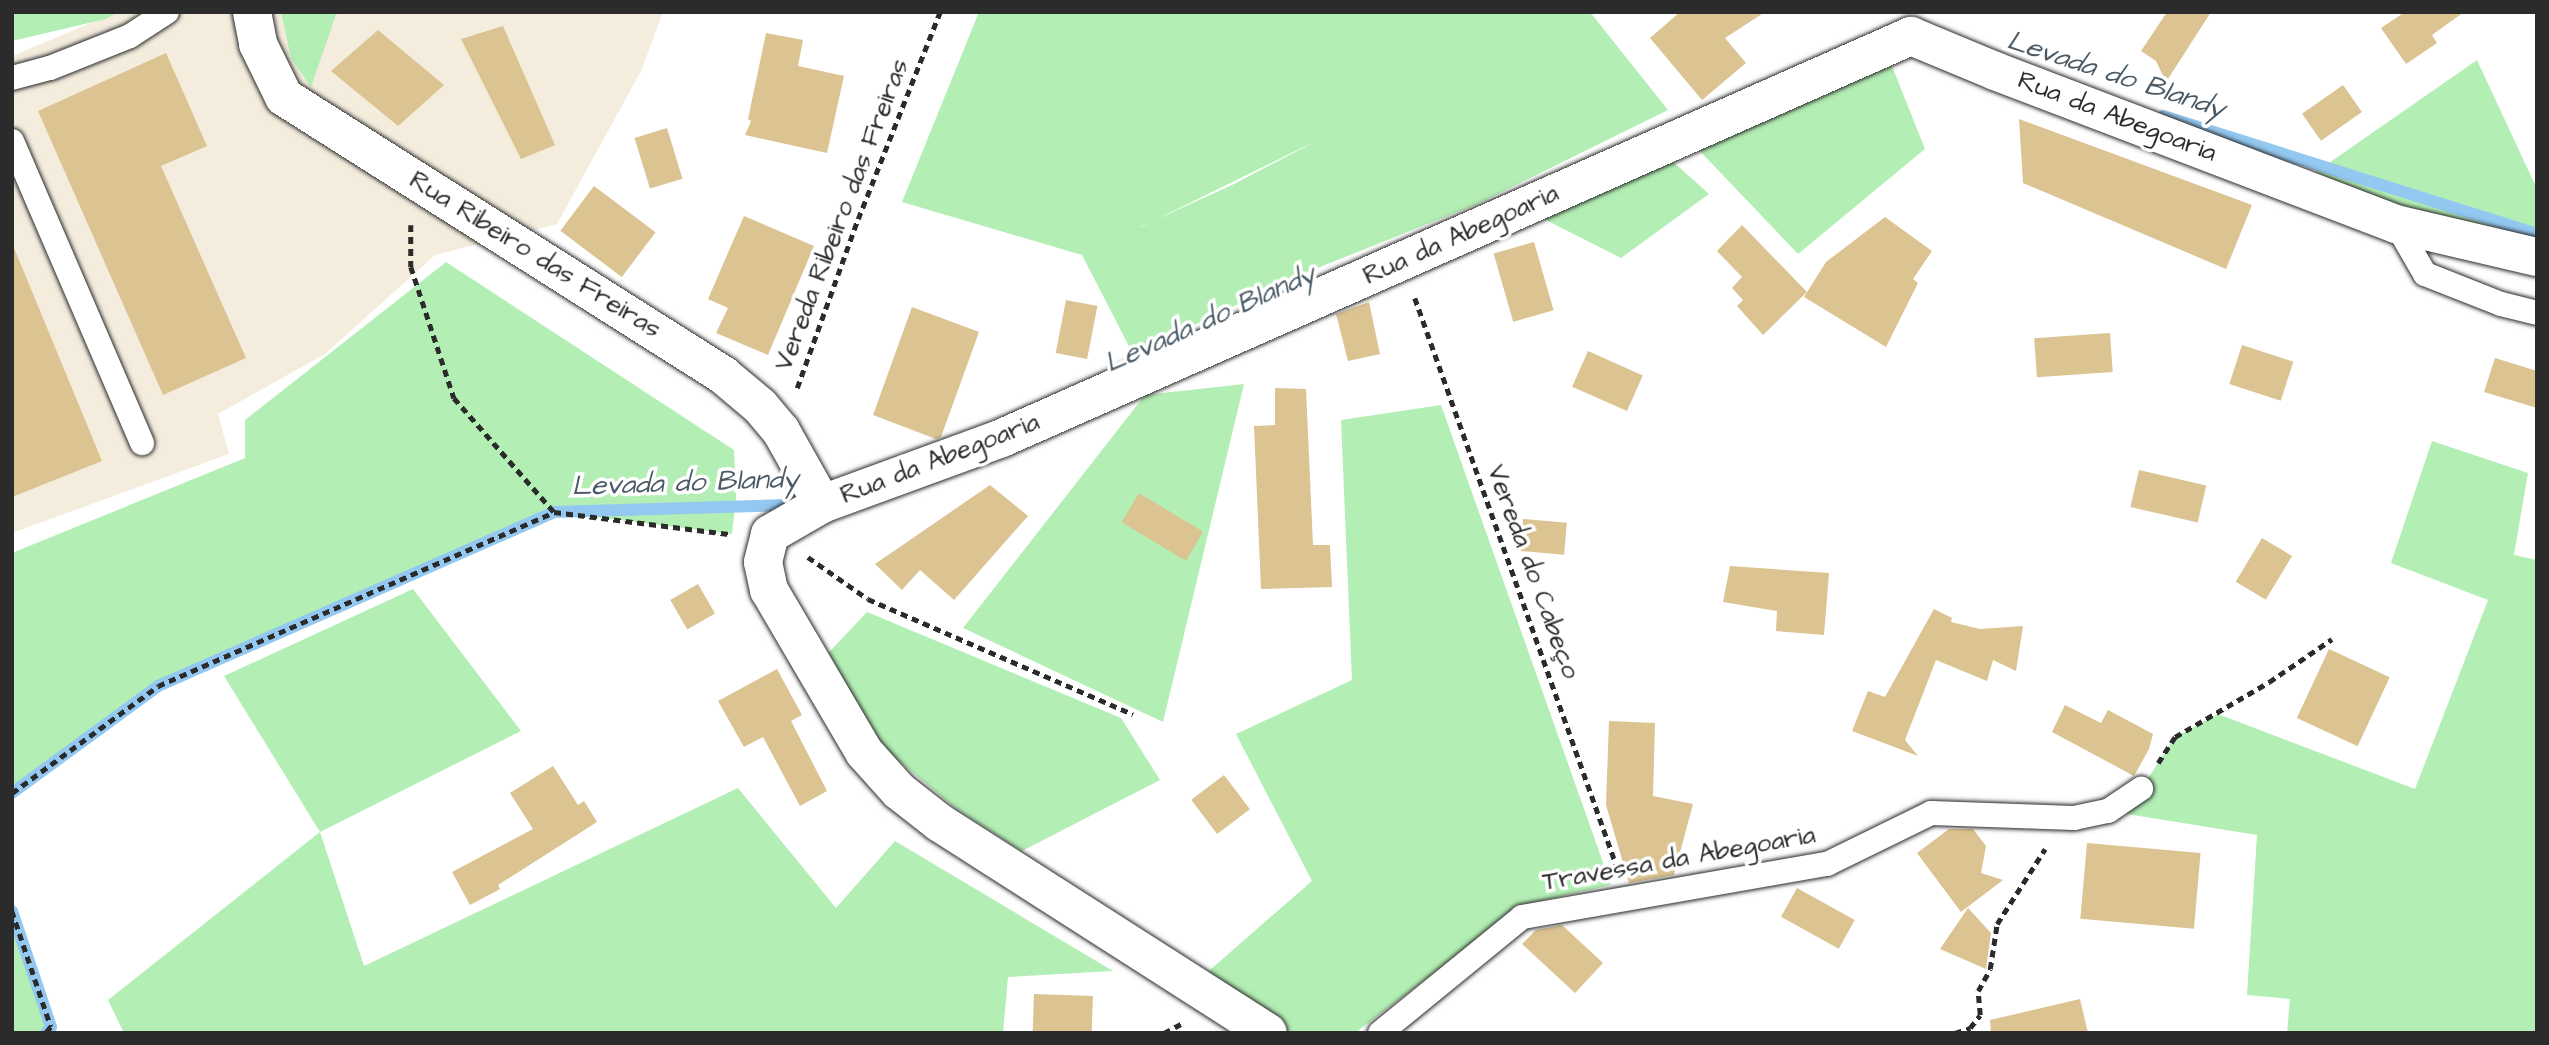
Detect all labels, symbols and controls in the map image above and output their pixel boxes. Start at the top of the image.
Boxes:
water label: Levada do Blandy [2003,24,2229,126]
street label: Vereda Ribeiro das Freiras [768,55,916,375]
street label: Rua da Abegoaria [2013,65,2221,169]
street label: Rua Ribeiro das Freiras [403,165,667,345]
street label: Rua da Abegoaria [1359,178,1563,292]
water label: Levada do Blandy [1100,258,1320,380]
street label: Rua da Abegoaria [836,407,1044,511]
street label: Vereda do Cabeço [1480,461,1586,683]
water label: Levada do Blandy [571,462,799,504]
street label: Travessa da Abegoaria [1540,820,1818,898]

